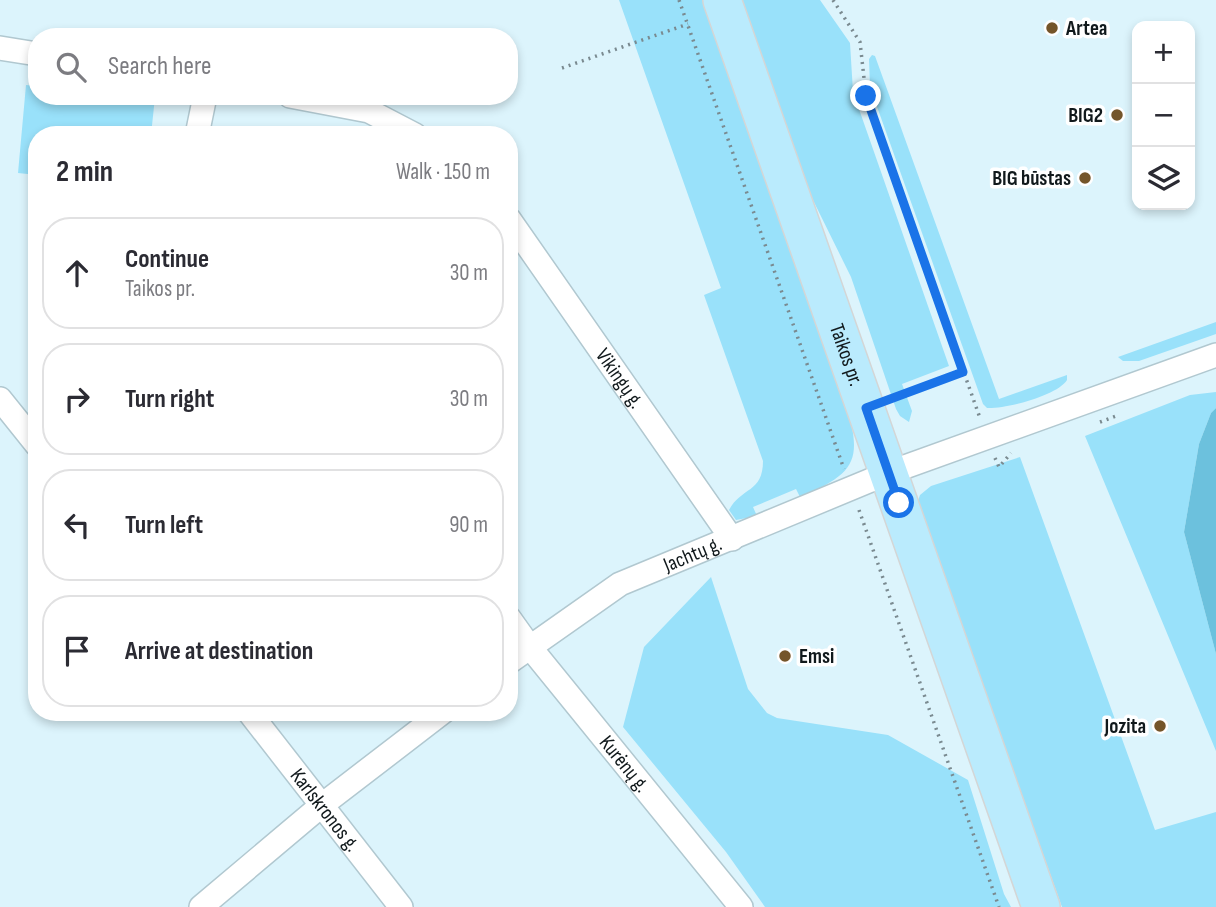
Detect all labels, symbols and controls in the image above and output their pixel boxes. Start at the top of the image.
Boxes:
place label: Artea [1065,16,1107,41]
marker: Artea [1044,20,1060,36]
map controls [1132,21,1195,210]
button: + [1132,21,1195,84]
search box [28,28,518,105]
icon: search [52,48,90,86]
text: Search here [108,51,211,82]
route end [850,80,881,111]
button: − [1132,84,1195,147]
place label: BIG2 [1068,103,1103,128]
marker: BIG2 [1109,107,1125,123]
button: layers [1132,147,1195,210]
text: 2 min [56,154,113,190]
text: Walk · 150 m [396,158,490,186]
place label: BIG būstas [992,166,1071,191]
marker: BIG būstas [1077,170,1093,186]
text: Continue [125,244,209,275]
icon: ahead [58,254,96,292]
text: 30 m [450,259,488,287]
text: Taikos pr. [125,275,195,303]
street label: Taikos pr. [824,320,869,389]
street label: Vikingų g. [590,343,649,413]
icon: right [58,380,96,418]
text: Turn right [125,384,214,415]
text: 30 m [450,385,488,413]
route start [883,487,914,518]
icon: left [58,506,96,544]
text: Turn left [125,510,203,541]
text: 90 m [449,511,488,539]
street label: Jachtų g. [659,531,725,578]
icon: arrive [58,632,96,670]
text: Arrive at destination [125,636,313,667]
place label: Emsi [799,644,834,669]
marker: Emsi [777,648,793,664]
place label: Jozita [1103,714,1146,739]
marker: Jozita [1152,718,1168,734]
street label: Kurėnų g. [594,730,655,797]
street label: Karlskronos g. [285,763,365,856]

